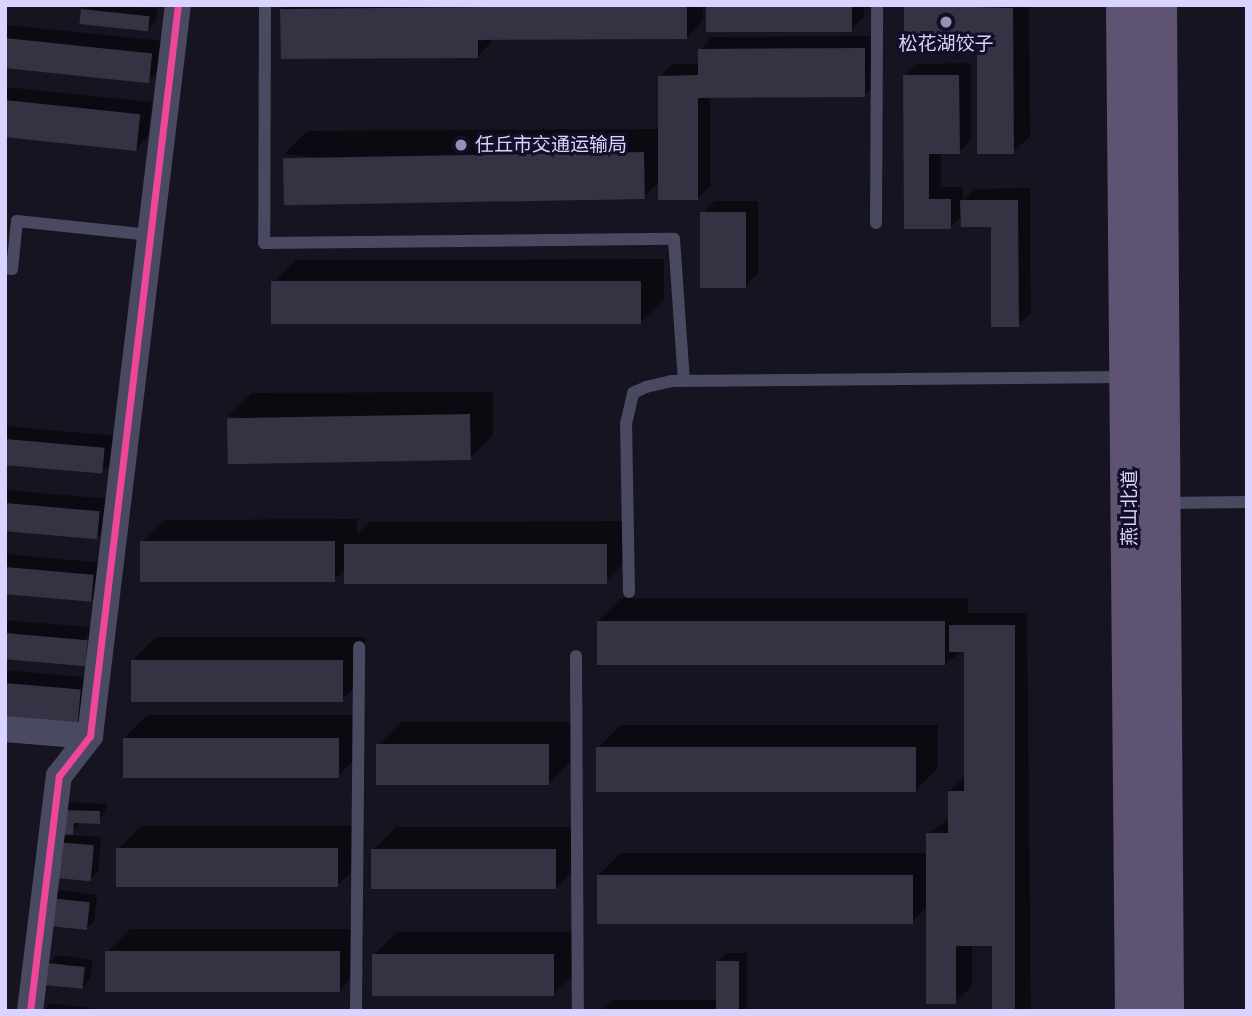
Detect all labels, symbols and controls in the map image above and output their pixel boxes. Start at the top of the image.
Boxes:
marker: 松花湖饺子 [938,14,954,30]
place label: 松花湖饺子 [899,33,993,55]
place label: 任丘市交通运输局 [475,134,627,156]
marker: 任丘市交通运输局 [453,137,469,153]
street label: 燕山北道 [1119,470,1141,546]

